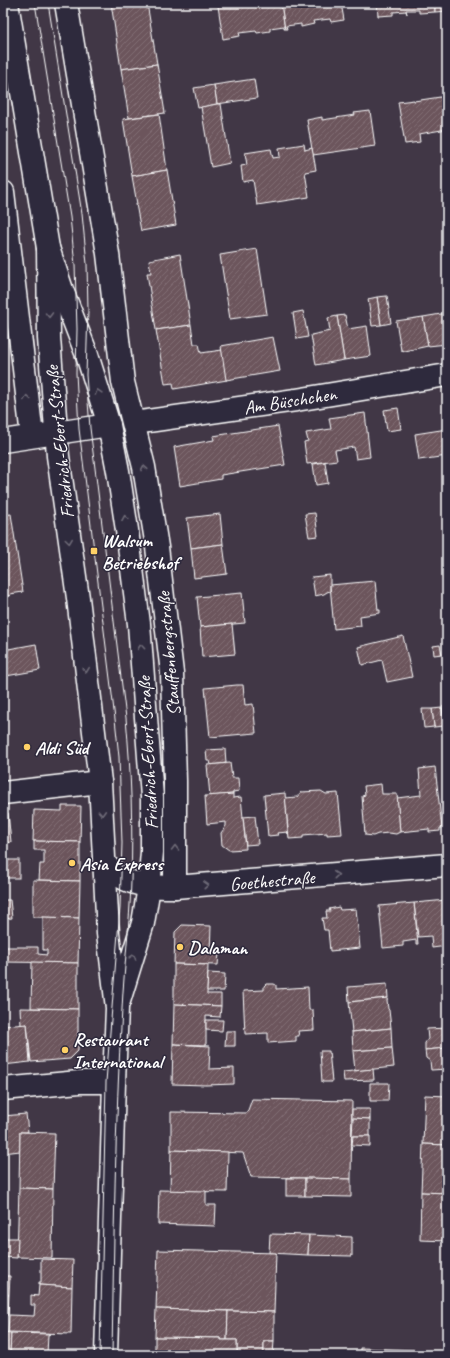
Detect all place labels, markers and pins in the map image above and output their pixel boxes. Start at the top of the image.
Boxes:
place label: Walsum Betriebshof [102,529,183,575]
marker: Walsum Betriebshof [89,546,99,556]
place label: Aldi Süd [35,736,91,760]
marker: Aldi Süd [22,742,32,752]
place label: Asia Express [80,852,165,876]
marker: Asia Express [67,858,77,868]
place label: Dalaman [188,936,248,960]
marker: Dalaman [175,942,185,952]
place label: Restaurant International [73,1028,166,1074]
marker: Restaurant International [60,1045,70,1055]

